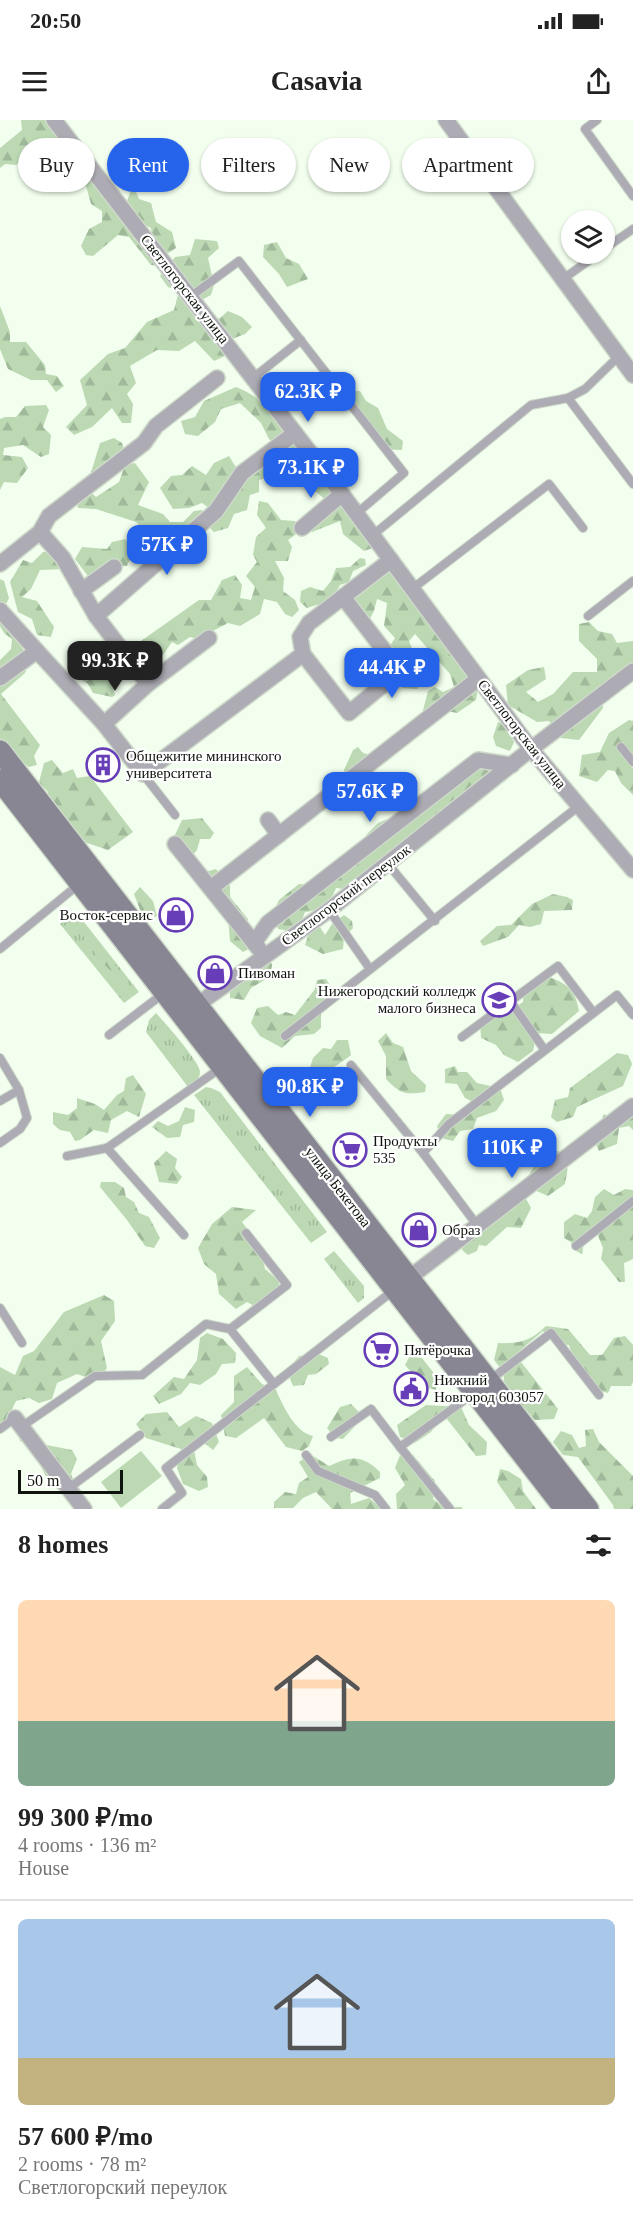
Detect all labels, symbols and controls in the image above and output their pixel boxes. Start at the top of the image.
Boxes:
text: 20:50 [30,8,81,33]
icon: menu [18,65,51,98]
icon: share [582,65,615,98]
text: Casavia [271,66,362,96]
chip: Buy [18,138,95,192]
chip: Rent [107,138,189,192]
chip: Filters [201,138,296,192]
chip: New [308,138,390,192]
chip: Apartment [402,138,534,192]
map controls [561,210,615,264]
button: layers [561,210,615,264]
street label: Светлогорская улица [138,231,233,347]
pin: 62.3K ₽ [253,372,363,423]
text: 62.3K ₽ [274,380,342,402]
pin: 73.1K ₽ [256,448,366,499]
text: 73.1K ₽ [277,456,345,478]
pin: 57K ₽ [125,525,209,576]
text: 57K ₽ [141,533,193,555]
pin: 99.3K ₽ [60,641,170,692]
pin: 44.4K ₽ [337,648,447,699]
text: 99.3K ₽ [81,649,149,671]
text: 44.4K ₽ [358,656,426,678]
street label: Светлогорская улица [475,676,570,792]
building icon: Общежитие мининского университета [85,747,121,783]
place label: Общежитие мининского университета [126,748,282,781]
pin: 57.6K ₽ [315,772,425,823]
text: 57.6K ₽ [336,780,404,802]
street label: Светлогорский переулок [279,841,414,949]
shop icon: Восток-сервис [158,897,194,933]
place label: Восток-сервис [60,907,153,923]
shop icon: Пивоман [197,955,233,991]
place label: Пивоман [238,965,295,981]
school or university icon: Нижегородский колледж малого бизнеса [481,982,517,1018]
place label: Нижегородский колледж малого бизнеса [318,983,477,1016]
pin: 90.8K ₽ [255,1067,365,1118]
text: 90.8K ₽ [276,1075,344,1097]
pin: 110K ₽ [463,1128,561,1179]
supermarket icon: Продукты 535 [332,1132,368,1168]
place label: Продукты 535 [373,1133,437,1166]
text: 110K ₽ [481,1136,543,1158]
street label: улица Бекетова [302,1144,374,1230]
shop icon: Образ [401,1212,437,1248]
place label: Образ [442,1222,481,1238]
supermarket icon: Пятёрочка [363,1332,399,1368]
place label: Пятёрочка [404,1342,471,1358]
public building icon: Нижний Новгород 603057 [393,1371,429,1407]
place label: Нижний Новгород 603057 [434,1372,544,1405]
scale bar [18,1467,123,1494]
text: 50 m [27,1472,59,1489]
icon: filters [582,1529,615,1562]
text: 8 homes [18,1530,108,1559]
icon: home [263,1639,371,1747]
text: 99 300 ₽/mo [18,1803,153,1832]
text: 4 rooms · 136 m² [18,1834,156,1856]
text: House [18,1857,69,1879]
icon: home [263,1958,371,2066]
text: 57 600 ₽/mo [18,2122,153,2151]
text: 2 rooms · 78 m² [18,2153,146,2175]
text: Светлогорский переулок [18,2176,227,2198]

